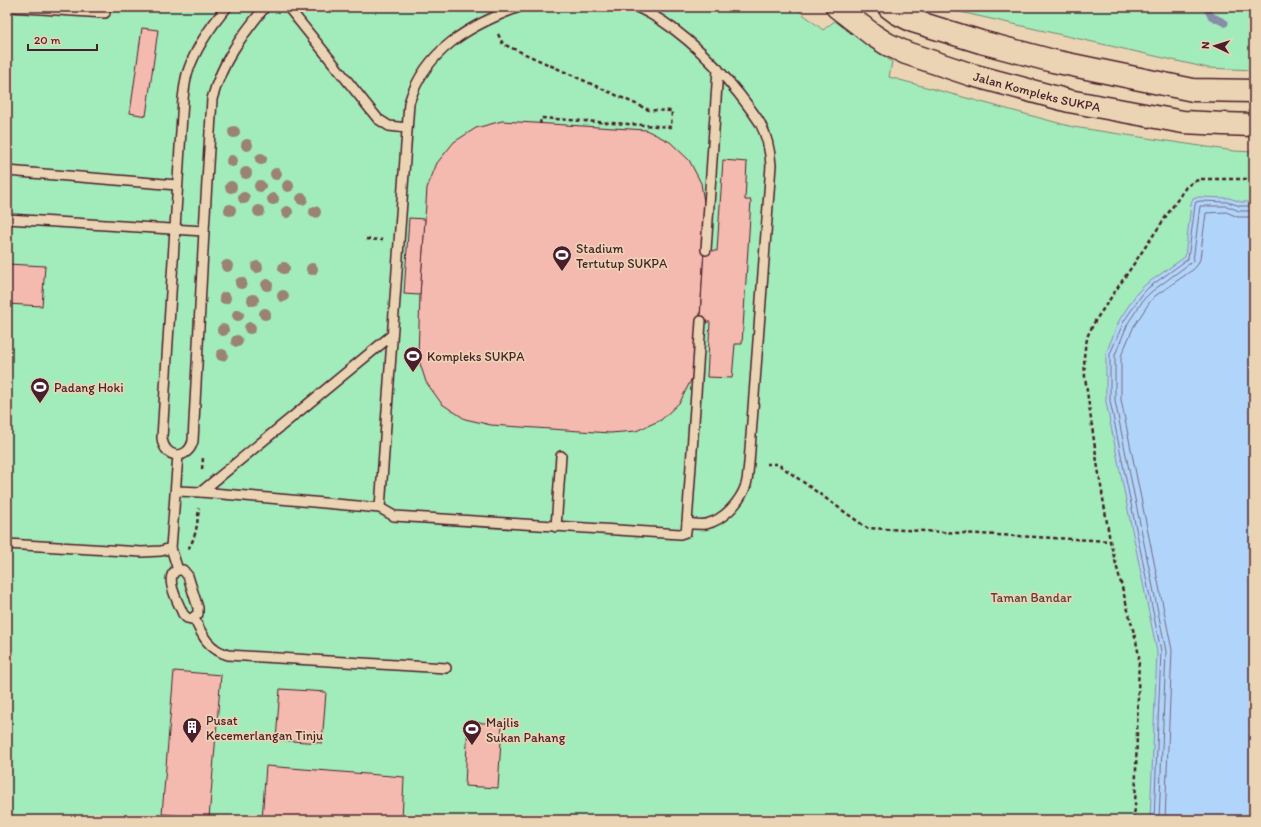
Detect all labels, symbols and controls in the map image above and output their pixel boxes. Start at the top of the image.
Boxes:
scale bar [28,26,97,52]
north arrow [1195,26,1235,66]
text: 20 m [34,33,61,47]
text: N [1199,41,1212,50]
street label: Jalan Kompleks SUKPA [972,68,1103,114]
place label: Stadium Tertutup SUKPA [576,241,668,271]
sports icon: Stadium Tertutup SUKPA [551,244,573,272]
sports icon: Kompleks SUKPA [402,345,424,373]
place label: Kompleks SUKPA [427,349,525,364]
sports icon: Padang Hoki [29,376,51,404]
place label: Padang Hoki [54,380,124,395]
park label: Taman Bandar [990,590,1072,605]
place label: Pusat Kecemerlangan Tinju [206,713,323,743]
place label: Majlis Sukan Pahang [486,715,566,745]
building icon: Pusat Kecemerlangan Tinju [181,716,203,744]
sports icon: Majlis Sukan Pahang [461,718,483,746]

